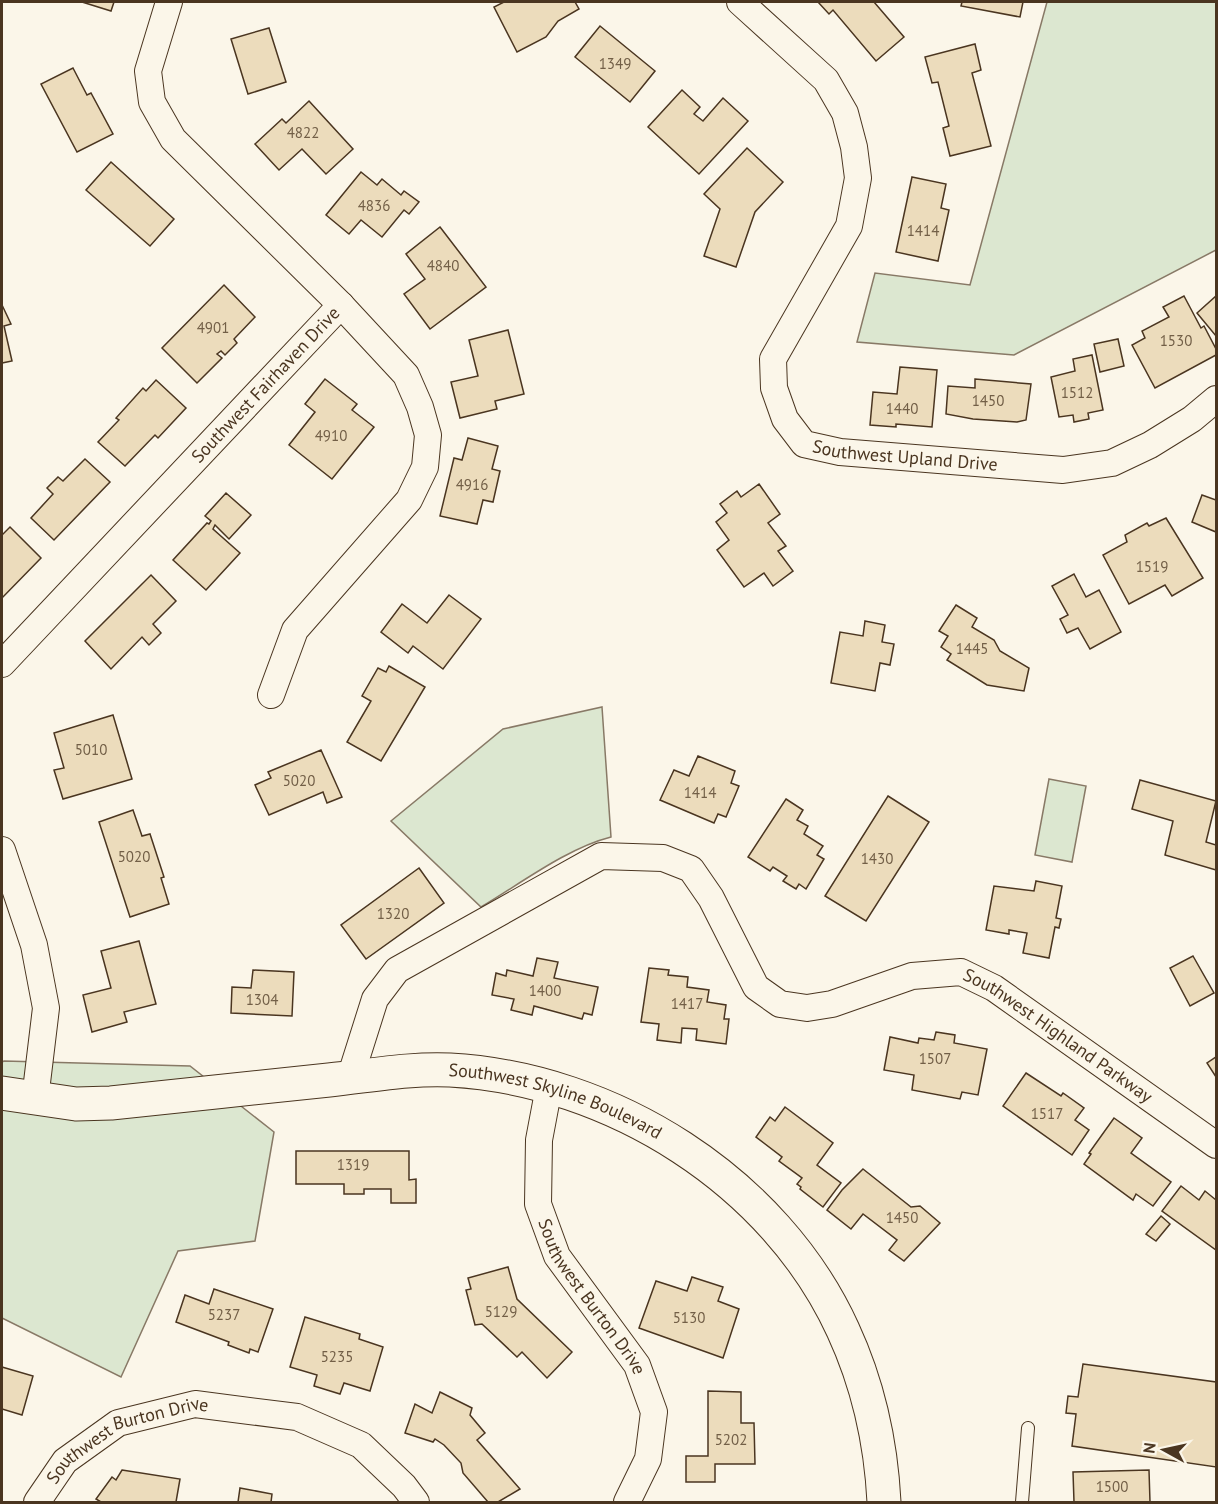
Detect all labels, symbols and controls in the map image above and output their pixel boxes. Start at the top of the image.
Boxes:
house number: 1349 [599,54,631,73]
house number: 4822 [287,123,319,142]
house number: 4836 [358,196,390,215]
house number: 1414 [907,221,939,240]
house number: 4840 [427,256,459,275]
street label: Southwest Fairhaven Drive [186,302,344,467]
house number: 4901 [197,318,229,337]
house number: 1530 [1160,331,1192,350]
house number: 1512 [1061,383,1093,402]
house number: 1450 [972,391,1004,410]
house number: 1440 [886,399,918,418]
house number: 4910 [315,426,347,445]
street label: Southwest Upland Drive [810,434,999,476]
house number: 4916 [456,475,488,494]
house number: 1519 [1136,557,1168,576]
house number: 1445 [956,639,988,658]
house number: 5010 [75,740,107,759]
house number: 5020 [283,771,315,790]
house number: 1414 [684,783,716,802]
house number: 5020 [118,847,150,866]
house number: 1430 [861,849,893,868]
house number: 1320 [377,904,409,923]
street label: Southwest Highland Parkway [960,963,1158,1108]
house number: 1400 [529,981,561,1000]
house number: 1304 [246,990,278,1009]
house number: 1417 [671,994,703,1013]
house number: 1507 [919,1049,951,1068]
street label: Southwest Skyline Boulevard [448,1058,666,1144]
house number: 1517 [1031,1104,1063,1123]
house number: 1319 [337,1155,369,1174]
house number: 1450 [886,1208,918,1227]
street label: Southwest Burton Drive [533,1215,651,1377]
house number: 5129 [485,1302,517,1321]
house number: 5237 [208,1305,240,1324]
house number: 5130 [673,1308,705,1327]
house number: 5235 [321,1347,353,1366]
street label: Southwest Burton Drive [41,1391,210,1488]
north arrow [1134,1420,1194,1480]
house number: 5202 [715,1430,747,1449]
text: N [1139,1441,1160,1455]
house number: 1500 [1096,1477,1128,1496]

